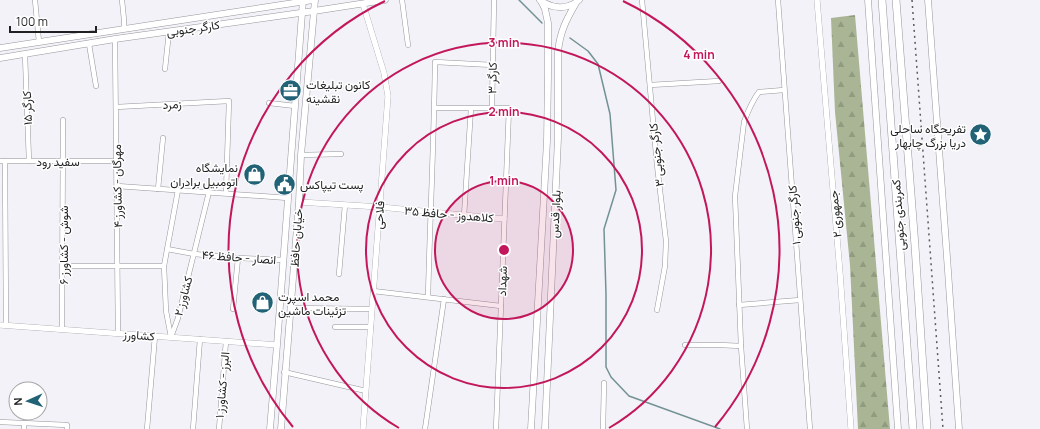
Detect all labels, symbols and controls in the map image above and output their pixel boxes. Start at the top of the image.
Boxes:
scale bar [10,8,96,34]
text: 100 m [16,13,48,30]
street label: کارگر جنوبی [165,16,221,40]
text: 3 min [488,34,520,51]
text: 4 min [683,46,715,63]
street label: کارگر ۳ [483,62,501,94]
place label: کانون تبلیغات نقشینه [306,76,370,107]
office icon: کانون تبلیغات نقشینه [278,78,304,104]
street label: کارگر ۱۵ [18,91,36,125]
street label: زمرد [162,95,182,113]
text: 2 min [488,103,520,120]
place label: تفریحگاه ساحلی دریا بزرگ چابهار [890,120,966,151]
street label: کارگر جنوبی ۳ [644,122,668,188]
place icon: تفریحگاه ساحلی دریا بزرگ چابهار [968,122,994,148]
street label: مهرگان - کشاورز ۴ [108,144,126,228]
street label: سفید رود [36,153,80,170]
place label: نمایشگاه اتومبیل برادران [170,159,238,190]
shop icon: نمایشگاه اتومبیل برادران [241,161,267,187]
public building icon: پست تیپاکس [272,171,298,197]
text: 1 min [489,172,519,189]
place label: پست تیپاکس [300,176,364,193]
street label: کمربندی جنوبی [887,179,909,251]
street label: کارگر جنوبی ۱ [783,185,805,245]
street label: بلوار قدس [545,190,565,238]
street label: جمهوری ۲ [824,190,846,238]
street label: فلاحی [370,200,388,230]
street label: کلاهدوز - حافظ ۳۵ [404,202,494,226]
street label: شوش - کشاورز ۶ [55,205,72,285]
street label: خیابان حافظ [285,208,307,268]
centre of rings [497,243,511,257]
street label: انصار - حافظ ۴۶ [201,246,277,268]
street label: شهداد [493,266,511,296]
street label: کشاورز ۲ [170,274,196,318]
place label: محمد اسپرت تزئینات ماشین [278,288,346,319]
shop icon: محمد اسپرت تزئینات ماشین [249,290,275,316]
street label: کشاورز [121,325,156,345]
street label: البرز - کشاورز ۱ [211,351,233,419]
north arrow [8,381,48,421]
text: N [10,397,25,406]

